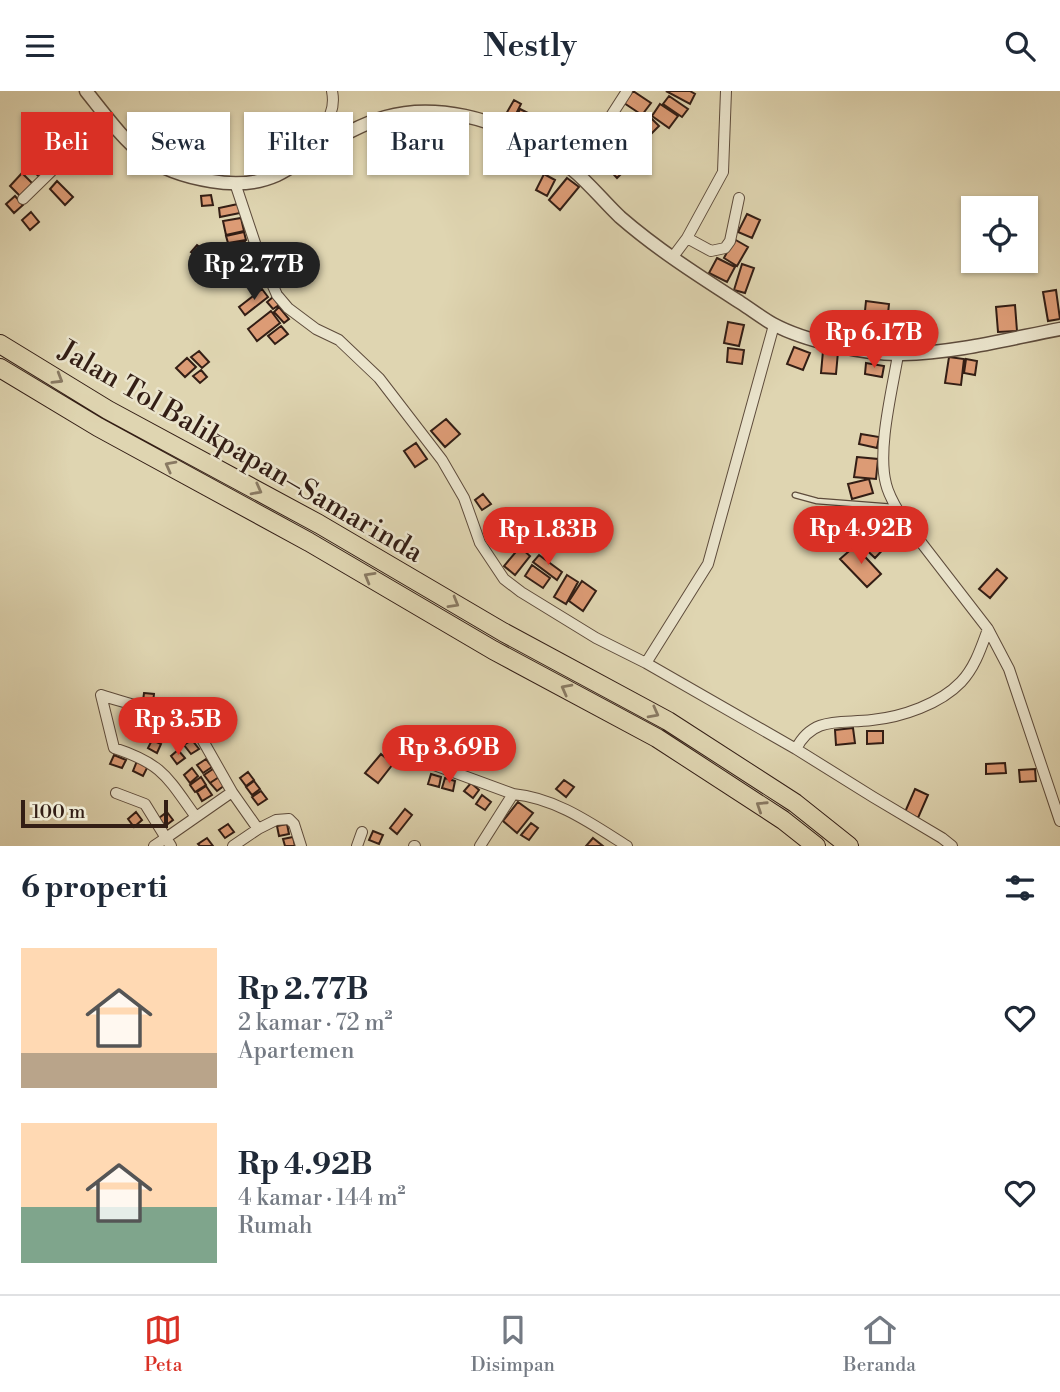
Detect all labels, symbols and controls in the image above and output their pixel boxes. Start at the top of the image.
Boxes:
text: Nestly [483,26,577,66]
icon: menu [21,27,59,65]
icon: search [1001,27,1039,65]
chip: Beli [21,112,113,175]
chip: Sewa [127,112,230,175]
chip: Filter [244,112,353,175]
chip: Baru [367,112,469,175]
chip: Apartemen [483,112,652,175]
map controls [961,196,1038,273]
button: locate [961,196,1038,273]
pin: Rp 2.77B [182,243,326,302]
text: Rp 2.77B [204,251,304,279]
pin: Rp 6.17B [802,310,946,370]
text: Rp 6.17B [826,319,922,347]
street label: Jalan Tol Balikpapan–Samarinda [52,333,430,571]
one-way arrow [51,371,64,384]
one-way arrow [165,461,177,474]
one-way arrow [250,482,262,496]
pin: Rp 1.83B [476,507,620,567]
pin: Rp 4.92B [789,507,933,566]
text: Rp 4.92B [809,515,913,543]
text: Rp 1.83B [499,516,597,544]
one-way arrow [363,572,376,585]
one-way arrow [447,595,460,608]
one-way arrow [561,684,574,697]
pin: Rp 3.5B [113,697,243,757]
one-way arrow [646,705,659,718]
text: Rp 3.5B [135,706,222,734]
pin: Rp 3.69B [377,725,521,785]
text: Rp 3.69B [398,734,500,762]
scale bar [21,797,168,829]
text: 100 m [32,800,85,824]
one-way arrow [756,801,769,814]
text: 6 properti [21,869,168,907]
icon: filters [1001,869,1039,907]
text: Rp 2.77B [238,971,369,1009]
icon: home [77,976,161,1060]
icon: heart [1001,999,1039,1037]
text: 2 kamar · 72 m² [238,1009,393,1037]
text: Apartemen [238,1037,354,1065]
text: Rp 4.92B [238,1146,373,1184]
icon: home [77,1151,161,1235]
icon: heart [1001,1174,1039,1212]
text: 4 kamar · 144 m² [238,1184,406,1212]
text: Rumah [238,1212,313,1240]
tab: Peta [144,1311,182,1377]
tab: Disimpan [471,1311,555,1377]
tab: Beranda [843,1311,916,1377]

